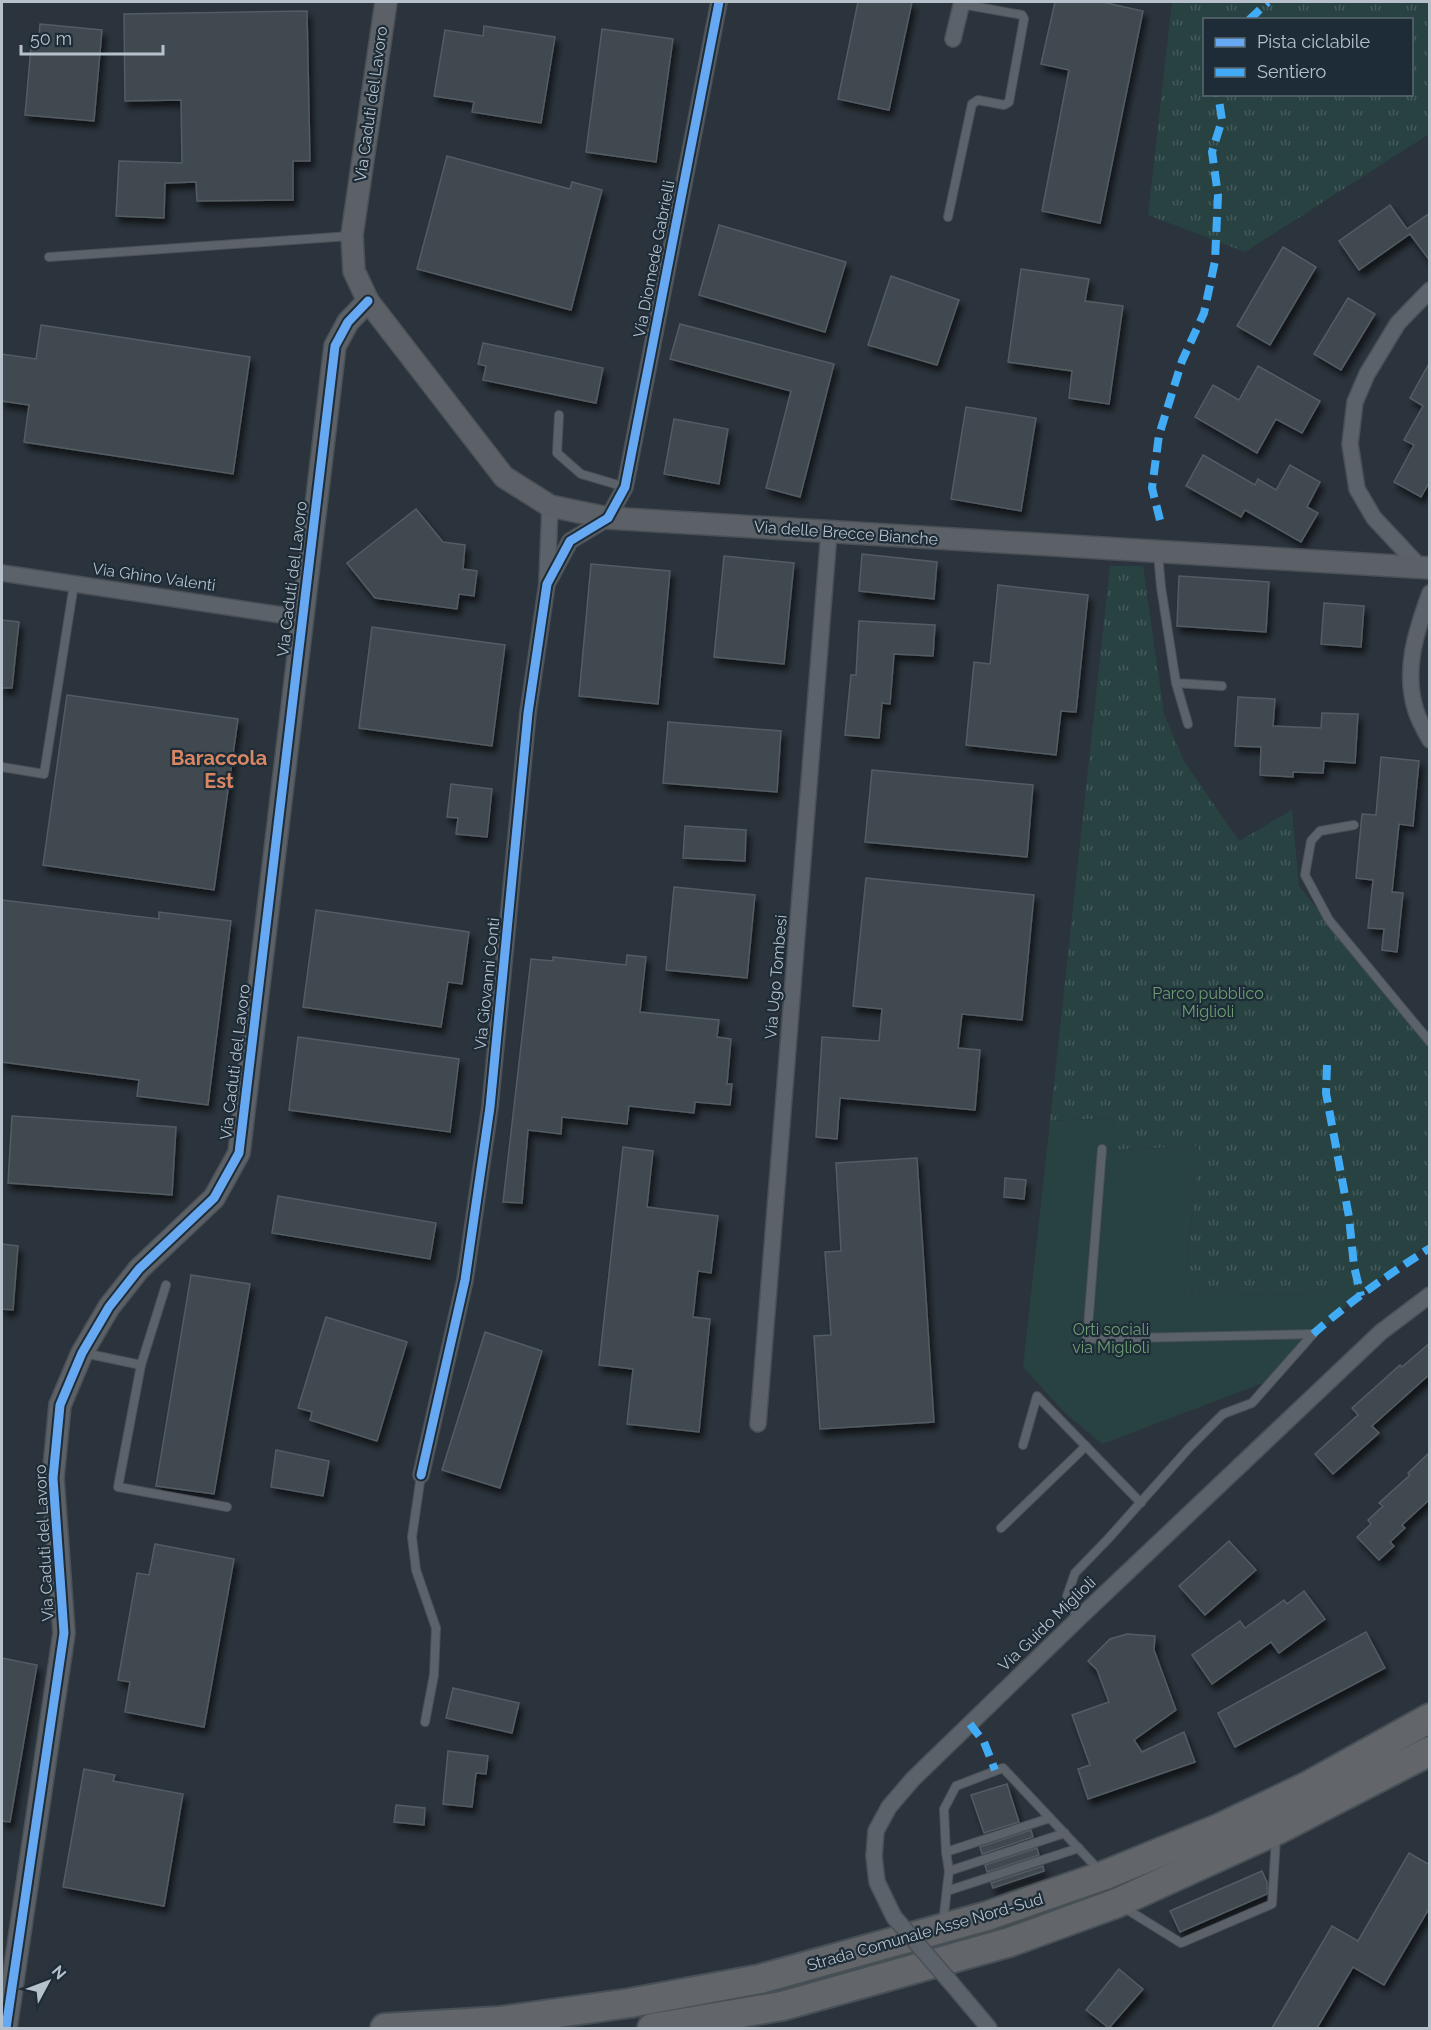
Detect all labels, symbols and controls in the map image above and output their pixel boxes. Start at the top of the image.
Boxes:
scale bar [21,18,164,56]
legend [1203,18,1413,96]
street label: Via Caduti del Lavoro [351,25,391,183]
text: 50 m [30,28,72,49]
text: Pista ciclabile [1257,31,1371,52]
text: Sentiero [1257,61,1326,82]
street label: Via Diomede Gabrielli [629,179,679,339]
street label: Via Caduti del Lavoro [273,500,311,658]
street label: Via delle Brecce Bianche [753,517,939,549]
street label: Via Ghino Valenti [91,559,217,595]
district label: Baraccola Est [171,746,267,793]
street label: Via Ugo Tombesi [761,914,791,1040]
street label: Via Giovanni Conti [471,917,503,1051]
street label: Via Caduti del Lavoro [216,983,254,1141]
park label: Parco pubblico Miglioli [1152,984,1264,1021]
park label: Orti sociali via Miglioli [1072,1320,1150,1357]
street label: Via Caduti del Lavoro [30,1464,58,1622]
street label: Via Guido Miglioli [994,1573,1100,1675]
street label: Strada Comunale Asse Nord-Sud [805,1889,1045,1975]
north arrow [18,1952,78,2012]
text: N [48,1962,70,1983]

